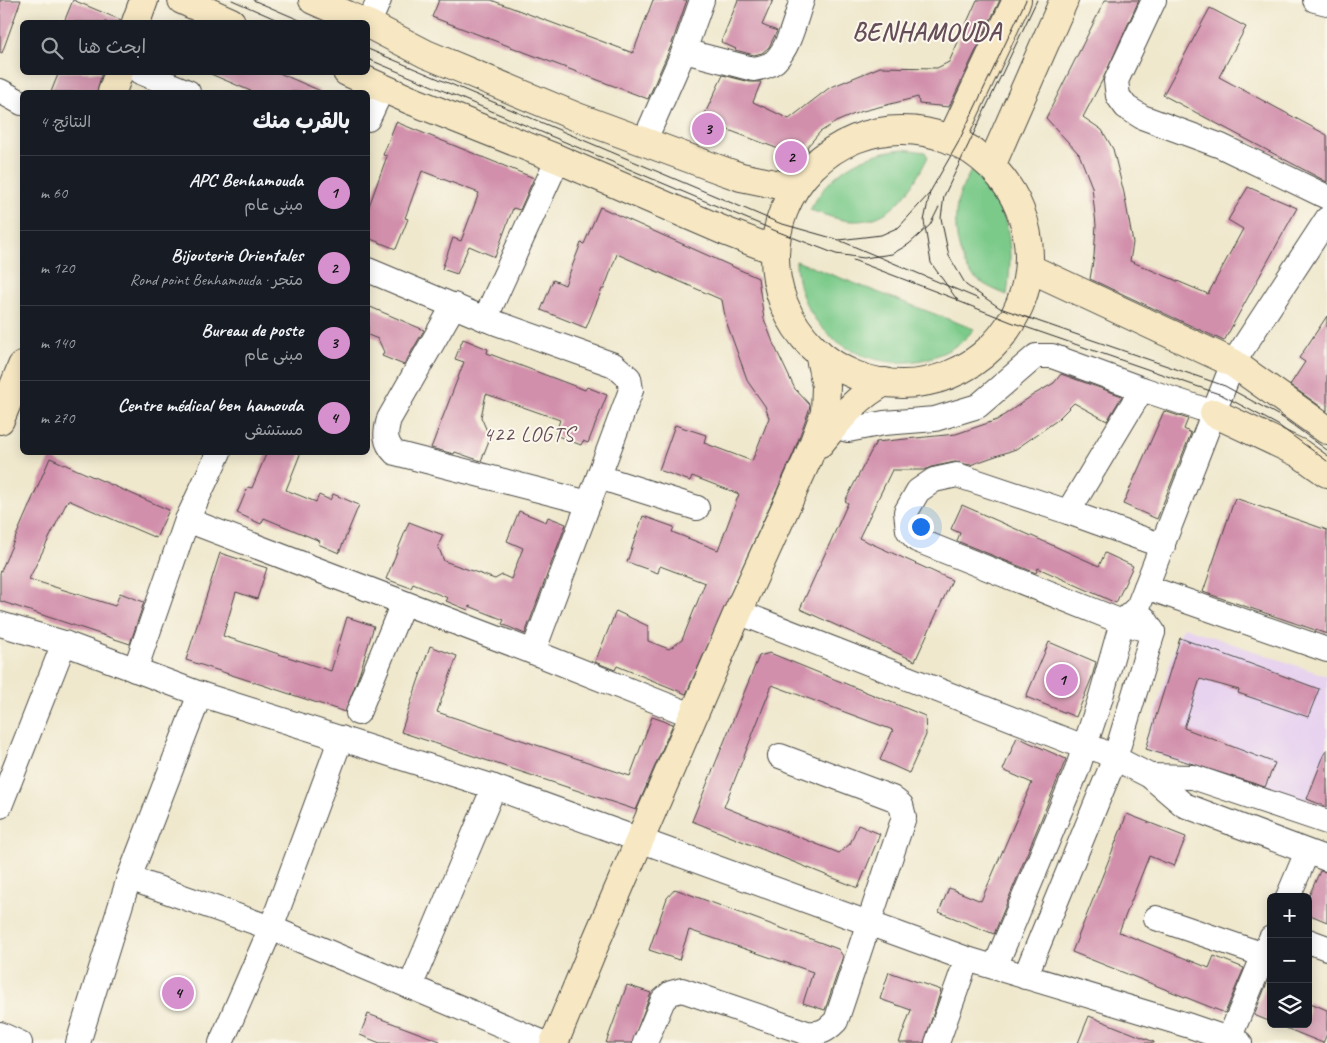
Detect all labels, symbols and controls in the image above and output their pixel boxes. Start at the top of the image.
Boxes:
district label: BENHAMOUDA [852,16,1003,48]
search box [20,20,370,75]
icon: search [38,34,66,62]
text: ابحث هنا [78,35,146,59]
text: بالقرب منك [253,108,350,134]
pin: 3 [692,110,724,148]
text: النتائج: 4 [40,112,91,132]
pin: 2 [775,138,807,176]
text: APC Benhamouda [189,168,303,192]
text: 60 m [40,183,67,203]
text: 1 [330,183,338,203]
text: مبنى عام [244,195,303,215]
text: Bijouterie Orientales [171,243,303,267]
text: 120 m [40,258,74,278]
text: 2 [330,258,338,278]
text: متجر · Rond point Benhamouda [130,270,303,290]
text: Bureau de poste [201,318,303,342]
text: 140 m [40,333,74,353]
text: 3 [330,333,338,353]
text: مبنى عام [244,345,303,365]
text: Centre médical ben hamouda [118,393,303,417]
text: 270 m [40,408,74,428]
text: 4 [330,408,338,428]
text: مستشفى [244,420,303,440]
district label: 422 LOGTS [483,421,577,447]
your location [908,514,934,540]
pin: 1 [1046,661,1078,699]
map controls [1267,893,1312,1028]
button: + [1267,893,1312,938]
button: − [1267,938,1312,983]
pin: 4 [162,974,194,1012]
button: layers [1267,983,1312,1028]

